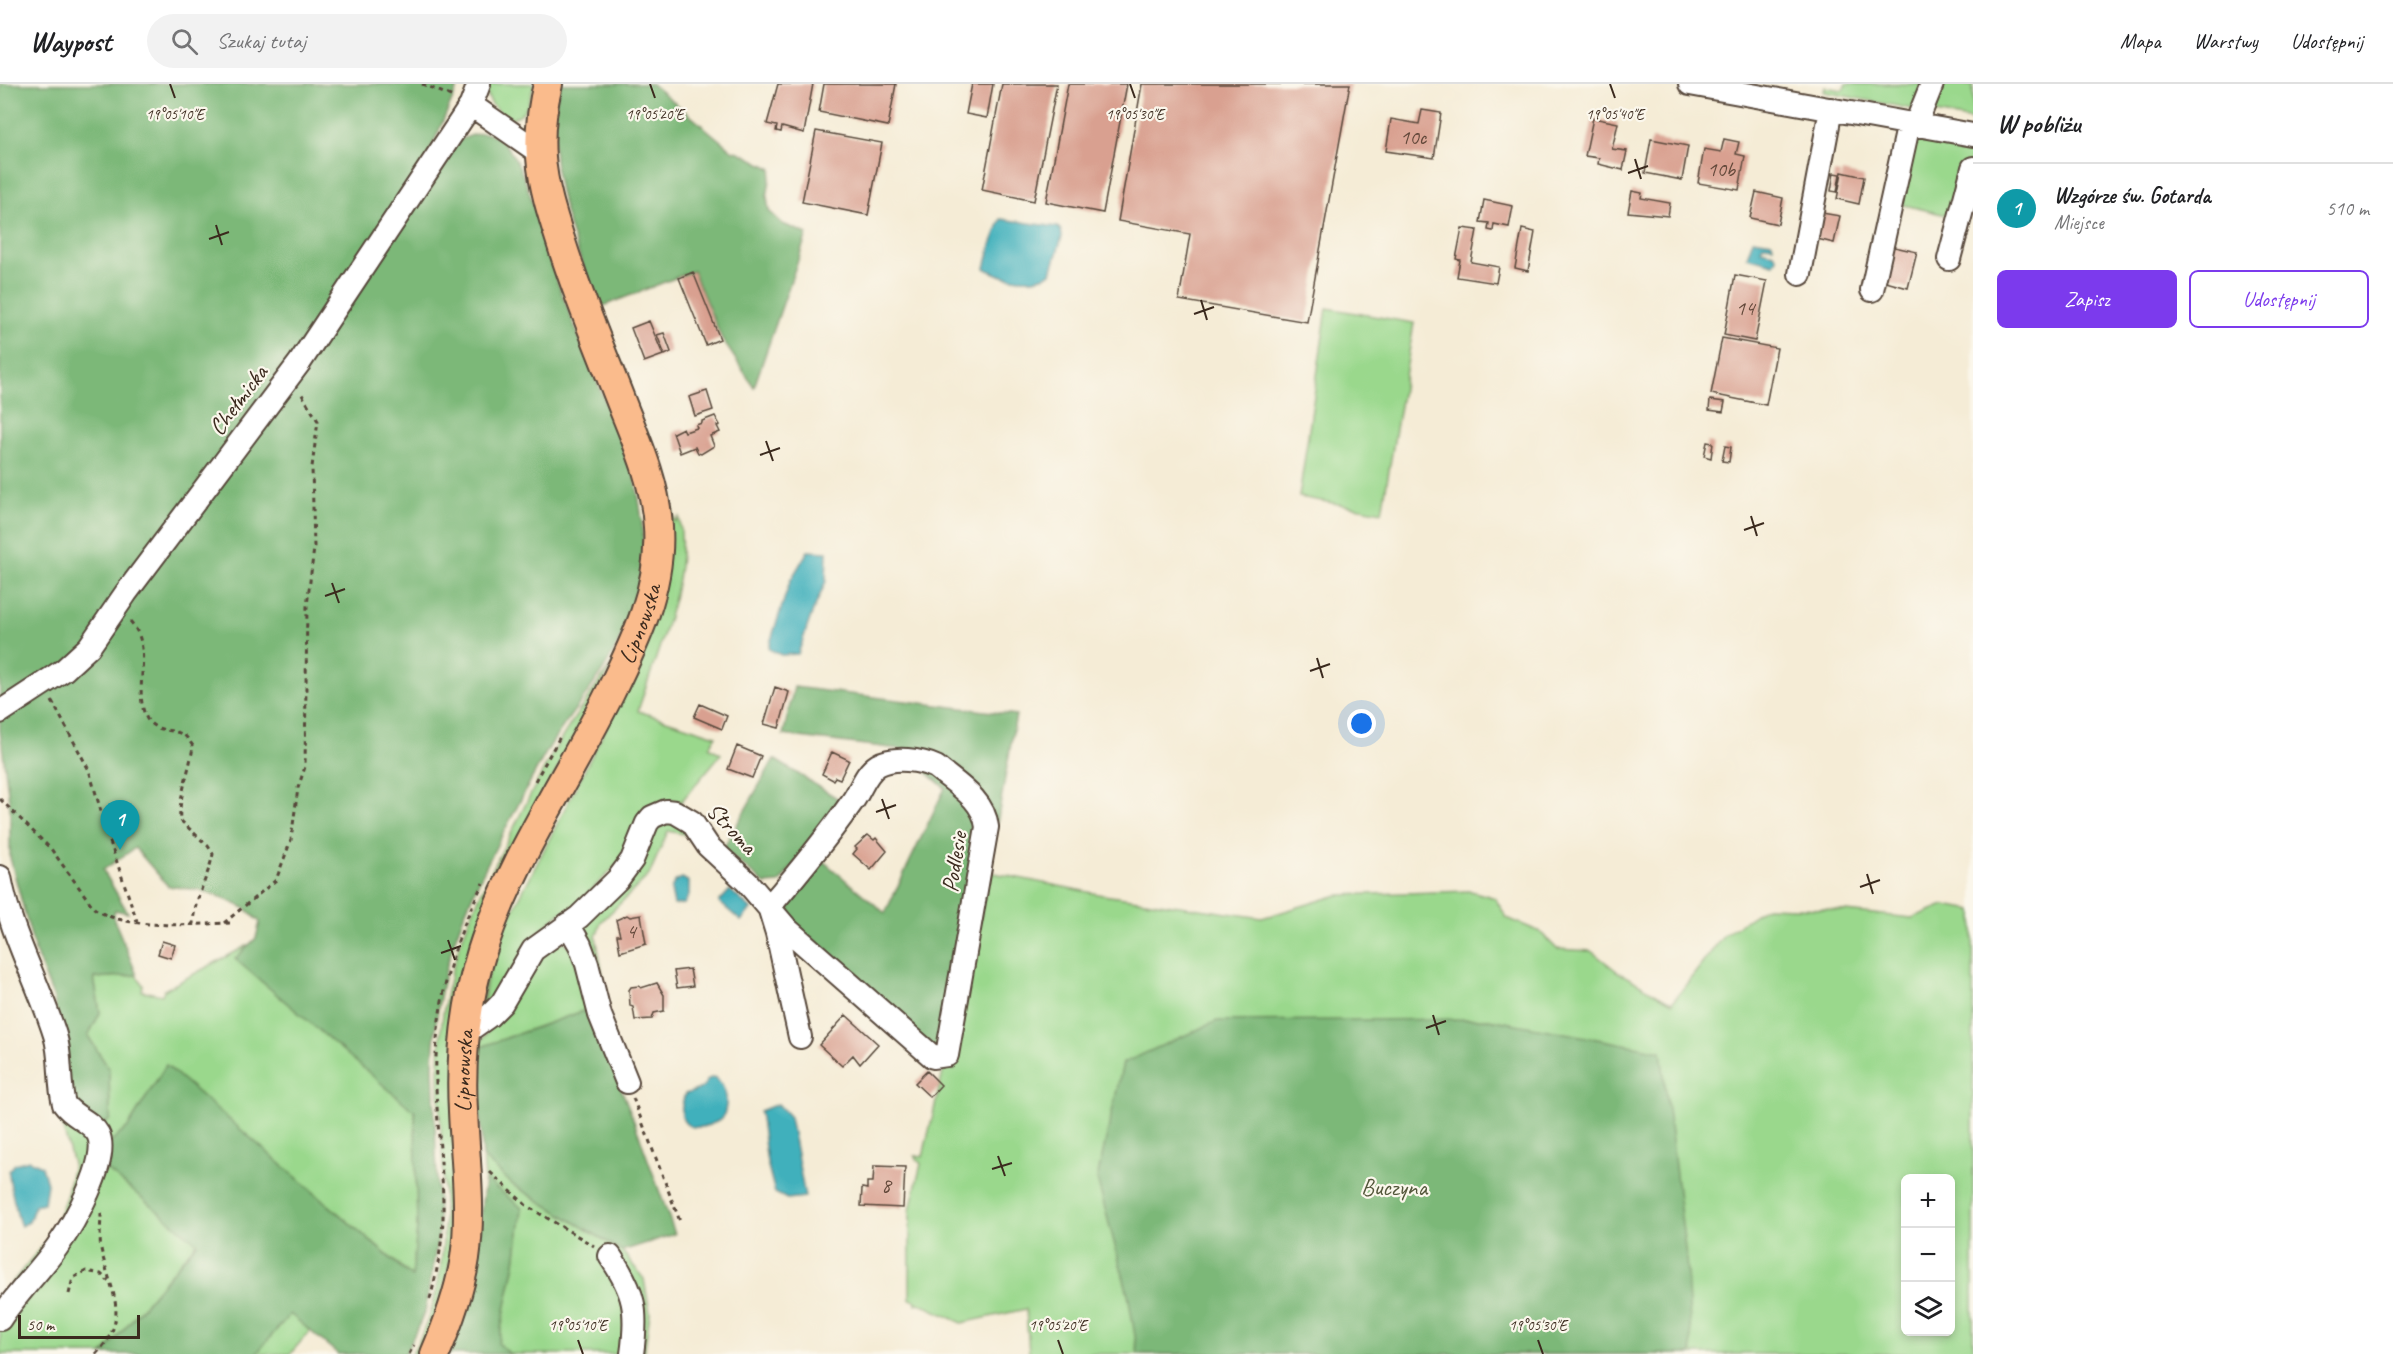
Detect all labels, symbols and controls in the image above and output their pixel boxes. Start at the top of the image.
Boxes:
search box [147,14,567,68]
text: Waypost [30,24,111,59]
icon: search [168,25,201,58]
text: Szukaj tutaj [216,27,306,55]
text: Mapa [2120,28,2161,54]
text: Warstwy [2194,28,2258,54]
text: Udostępnij [2291,28,2363,54]
text: 19°05'10"E [146,105,206,124]
text: 19°05'20"E [626,105,686,124]
text: 19°05'30"E [1106,105,1166,124]
text: 19°05'40"E [1586,105,1646,124]
text: W pobliżu [1997,107,2080,140]
house number: 10c [1400,124,1428,150]
house number: 10b [1707,156,1737,182]
text: Wzgórze św. Gotarda [2054,182,2210,210]
text: 1 [2012,196,2021,221]
text: 510 m [2326,196,2369,221]
text: Miejsce [2054,210,2104,235]
button: Zapisz [1997,270,2177,328]
button: Udostępnij [2189,270,2369,328]
house number: 14 [1736,295,1757,321]
street label: Chełmicka [202,358,275,441]
street label: Lipnowska [611,579,668,668]
your location [1347,709,1376,738]
street label: Stroma [700,796,764,861]
pin: 1 [100,800,140,850]
street label: Podlesie [934,828,974,894]
house number: 4 [626,918,638,944]
street label: Lipnowska [447,1026,481,1113]
house number: 8 [881,1172,893,1198]
park label: Buczyna [1361,1172,1428,1202]
map controls [1901,1174,1955,1336]
button: + [1901,1174,1955,1228]
button: − [1901,1228,1955,1282]
button: layers [1901,1282,1955,1336]
scale bar [18,1312,140,1340]
text: 50 m [27,1315,54,1335]
text: 19°05'10"E [549,1316,609,1335]
text: 19°05'20"E [1029,1316,1089,1335]
text: 19°05'30"E [1509,1316,1569,1335]

